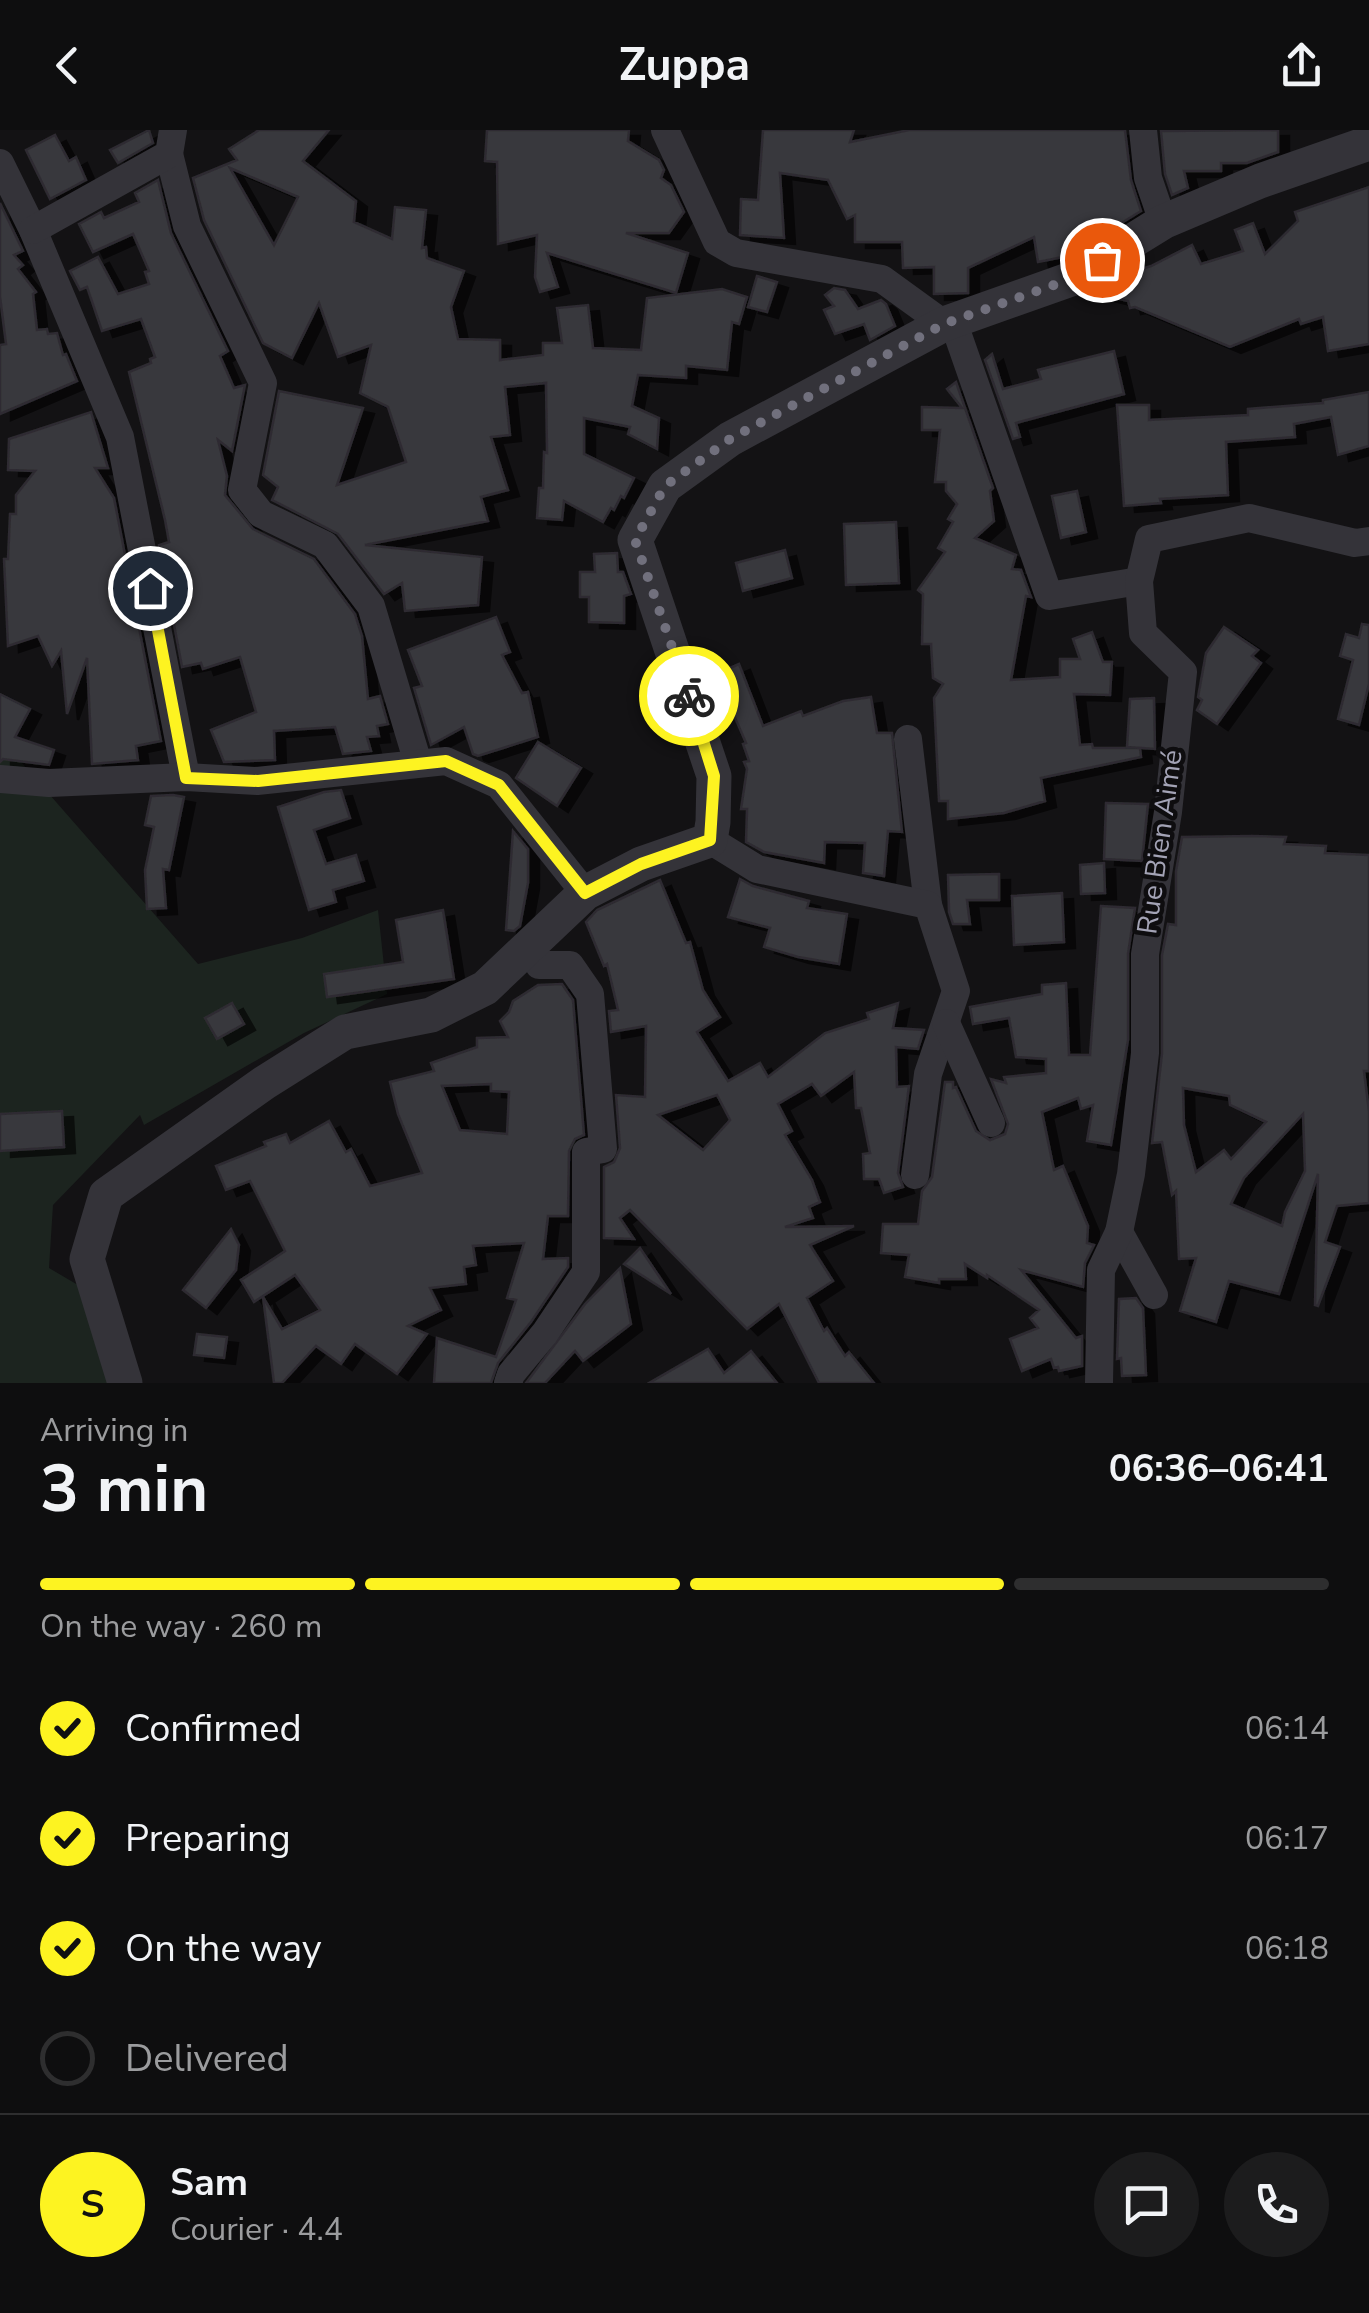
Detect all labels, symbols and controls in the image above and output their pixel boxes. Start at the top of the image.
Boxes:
text: Zuppa [619,35,750,96]
icon: back [40,38,95,93]
icon: share [1274,38,1329,93]
pin [1060,218,1145,303]
icon: bag [1075,233,1130,288]
pin [108,546,193,631]
icon: home [123,561,178,616]
courier [639,646,739,746]
icon: bike [662,669,717,724]
street label: Rue Bien Aimé [1128,747,1192,937]
text: Arriving in [40,1409,188,1452]
text: 06:36–06:41 [1109,1443,1329,1494]
text: 3 min [40,1445,208,1534]
text: On the way · 260 m [40,1605,322,1648]
icon: check [40,1701,95,1756]
text: Confirmed [125,1703,302,1754]
text: 06:14 [1245,1707,1329,1750]
icon: check [40,1811,95,1866]
text: Preparing [125,1813,291,1864]
text: 06:17 [1245,1817,1329,1860]
icon: check [40,1921,95,1976]
text: On the way [125,1923,321,1974]
text: 06:18 [1245,1927,1329,1970]
text: Delivered [125,2033,289,2084]
button: chat [1094,2152,1199,2257]
button: phone [1224,2152,1329,2257]
text: Sam [170,2157,248,2208]
text: S [81,2179,104,2230]
text: Courier · 4.4 [170,2208,343,2251]

